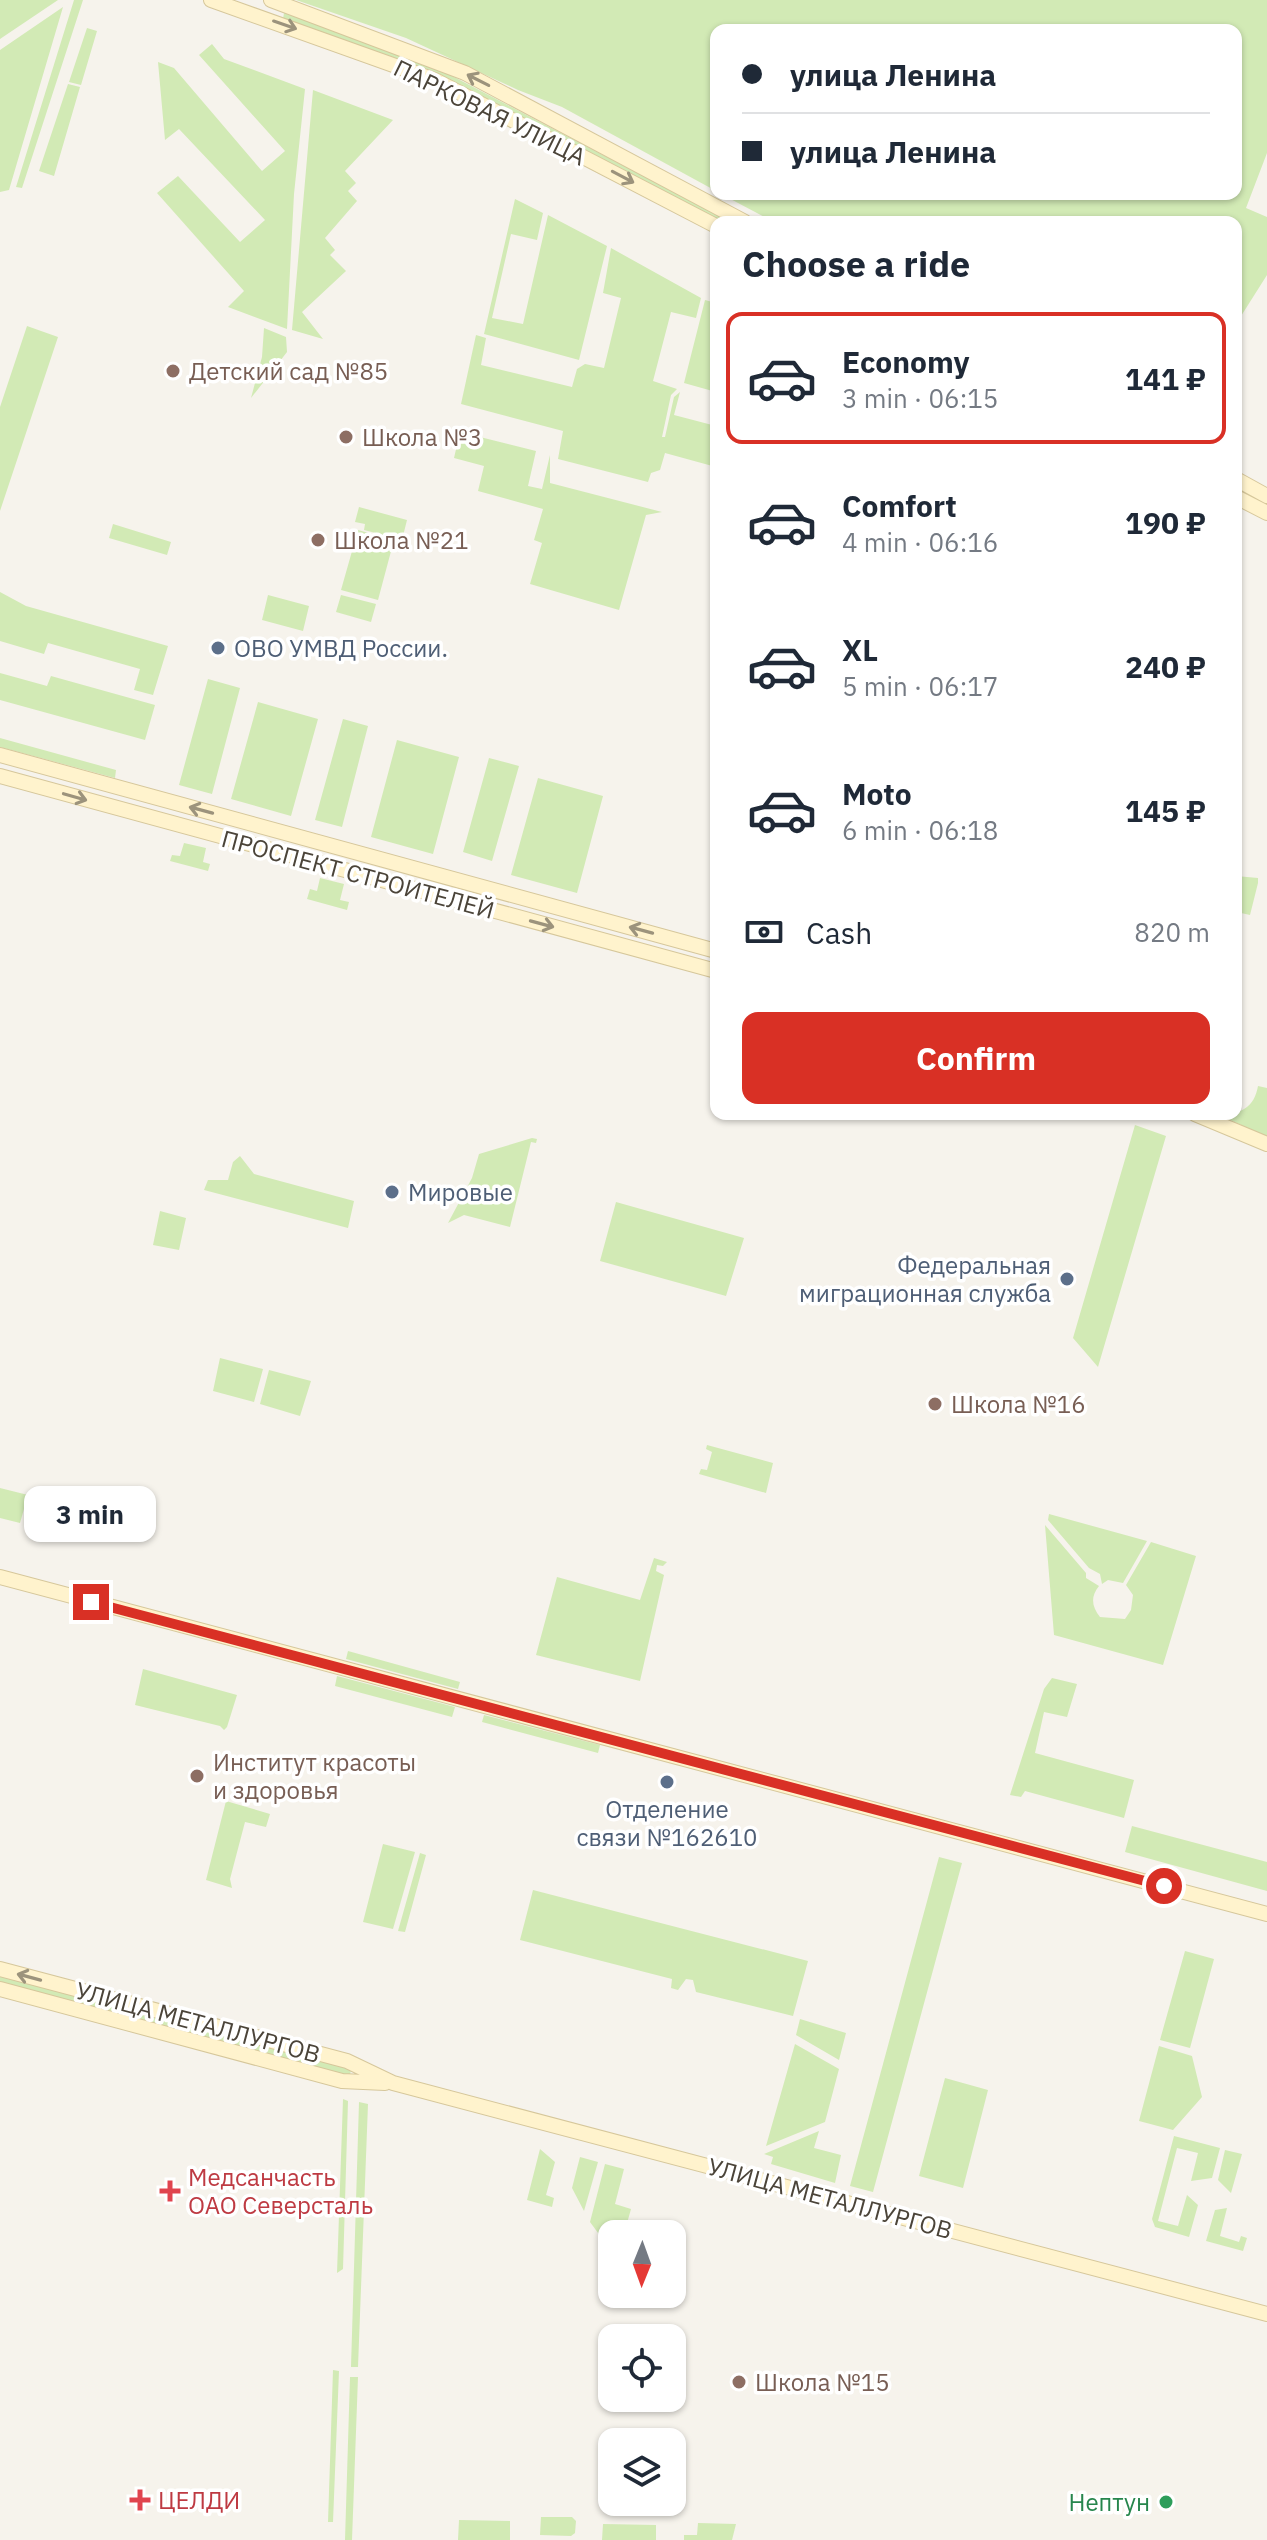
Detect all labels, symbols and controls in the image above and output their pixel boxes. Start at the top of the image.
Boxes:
one-way arrow [272,19,297,33]
street label: ПАРКОВАЯ УЛИЦА [389,52,591,172]
text: улица Ленина [790,55,996,94]
one-way arrow [467,72,491,87]
text: улица Ленина [790,132,996,171]
one-way arrow [611,170,635,186]
text: Choose a ride [742,240,970,287]
icon: car [746,342,818,414]
text: Economy [842,342,970,381]
place label: Детский сад №85 [189,355,388,387]
text: 141 ₽ [1125,359,1206,398]
marker: Детский сад №85 [164,362,182,380]
text: 3 min · 06:15 [842,381,998,415]
place label: Школа №3 [362,421,482,453]
marker: Школа №3 [337,428,355,446]
icon: car [746,486,818,558]
text: Comfort [842,486,957,525]
text: 190 ₽ [1125,503,1206,542]
place label: Школа №21 [334,524,469,556]
text: 4 min · 06:16 [842,525,998,559]
marker: Школа №21 [309,531,327,549]
icon: car [746,630,818,702]
text: XL [842,630,878,669]
place label: ОВО УМВД России. [234,632,448,664]
marker: ОВО УМВД России. [209,639,227,657]
text: 240 ₽ [1125,647,1206,686]
text: 5 min · 06:17 [842,669,998,703]
icon: car [746,774,818,846]
text: Moto [842,774,912,813]
one-way arrow [62,790,88,805]
text: 145 ₽ [1125,791,1206,830]
one-way arrow [188,802,214,817]
text: 6 min · 06:18 [842,813,998,847]
street label: ПРОСПЕКТ СТРОИТЕЛЕЙ [218,822,498,926]
icon: cash [742,910,786,954]
text: Cash [806,913,872,952]
text: 820 m [1134,915,1210,949]
one-way arrow [529,917,555,932]
one-way arrow [628,922,654,937]
button: Confirm [742,1012,1210,1104]
place label: Мировые [408,1176,513,1208]
marker: Мировые [383,1183,401,1201]
place label: Федеральная миграционная служба [799,1249,1051,1309]
marker: Федеральная миграционная служба [1058,1270,1076,1288]
place label: Школа №16 [951,1388,1086,1420]
marker: Школа №16 [926,1395,944,1413]
callout: 3 min [25,1486,157,1542]
text: 3 min [56,1497,124,1531]
route end [73,1584,109,1620]
place label: Институт красоты и здоровья [213,1746,416,1806]
marker: Институт красоты и здоровья [188,1767,206,1785]
marker: Отделение связи №162610 [658,1773,676,1791]
place label: Отделение связи №162610 [576,1793,758,1853]
route start [1146,1868,1182,1904]
one-way arrow [17,1968,43,1983]
street label: УЛИЦА МЕТАЛЛУРГОВ [72,1974,324,2070]
street label: УЛИЦА МЕТАЛЛУРГОВ [704,2150,956,2246]
place label: Медсанчасть ОАО Северсталь [188,2161,373,2221]
marker: Медсанчасть ОАО Северсталь [159,2180,181,2202]
north arrow [598,2220,686,2308]
map controls [598,2220,686,2516]
button: locate [598,2324,686,2412]
place label: Школа №15 [755,2366,890,2398]
marker: Школа №15 [730,2373,748,2391]
button: layers [598,2428,686,2516]
place label: ЦЕЛДИ [158,2484,240,2516]
place label: Нептун [1068,2486,1150,2518]
marker: ЦЕЛДИ [129,2489,151,2511]
marker: Нептун [1157,2493,1175,2511]

